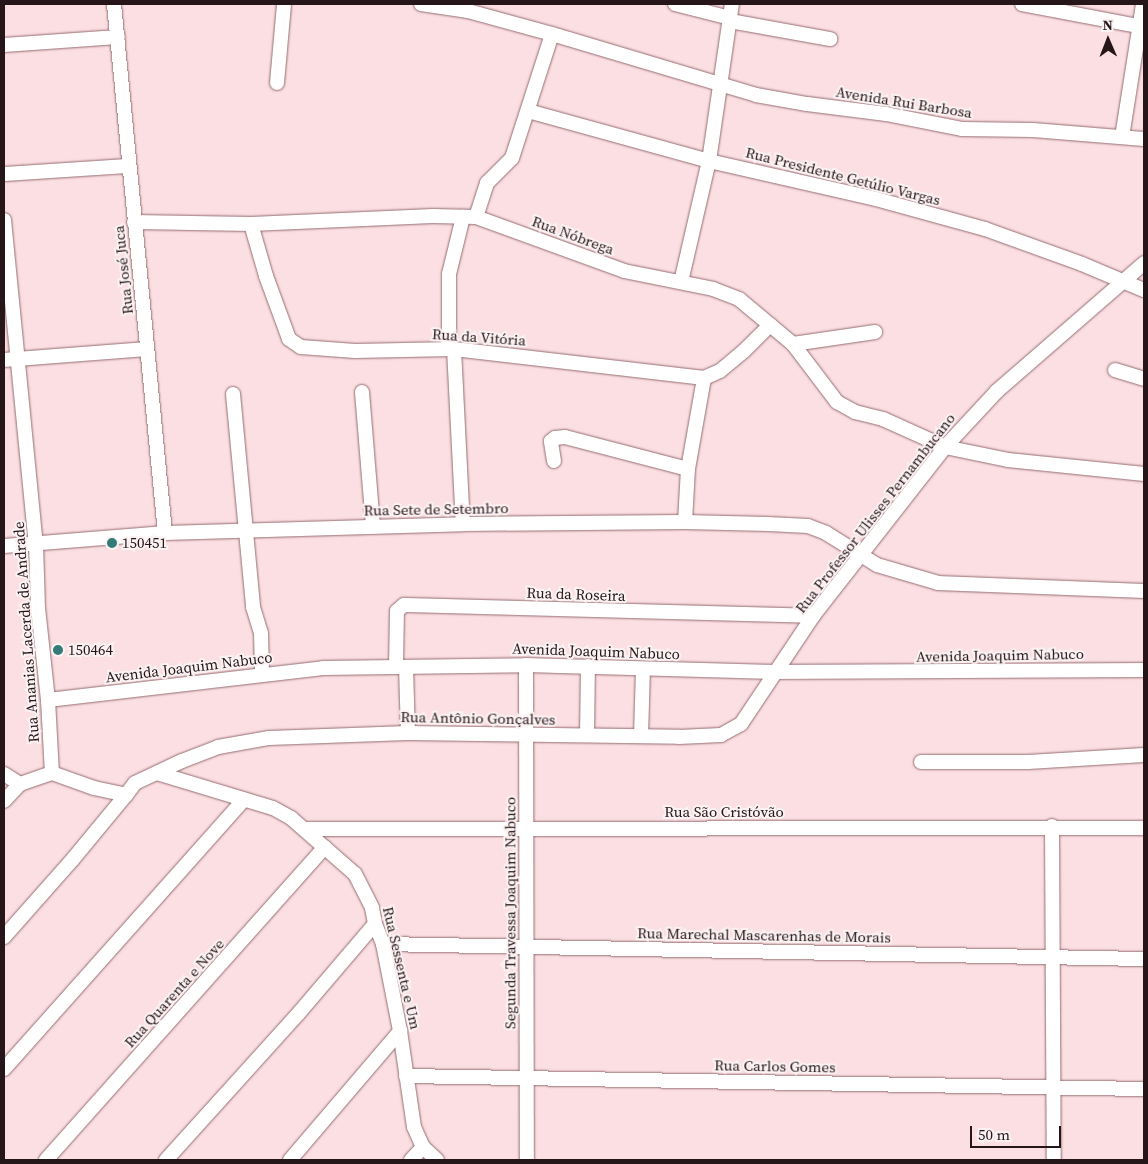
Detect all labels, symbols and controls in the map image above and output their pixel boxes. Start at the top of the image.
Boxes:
north arrow [1083,15,1133,65]
text: N [1102,15,1113,35]
street label: Avenida Rui Barbosa [835,82,973,122]
street label: Rua Presidente Getúlio Vargas [743,143,943,209]
street label: Rua Nóbrega [530,212,616,258]
street label: Rua José Juca [109,225,137,315]
street label: Rua da Vitória [431,325,527,349]
street label: Rua Professor Ulisses Pernambucano [791,409,959,617]
street label: Rua Sete de Setembro [363,499,509,519]
street label: Rua Ananias Lacerda de Andrade [9,521,43,743]
place label: 150451 [122,534,167,552]
marker: 150451 [106,537,118,549]
street label: Rua da Roseira [526,583,626,605]
street label: Avenida Joaquim Nabuco [512,639,680,663]
place label: 150464 [68,641,113,659]
marker: 150464 [52,644,64,656]
street label: Avenida Joaquim Nabuco [916,645,1084,665]
street label: Avenida Joaquim Nabuco [105,648,273,686]
street label: Rua Antônio Gonçalves [400,708,556,728]
street label: Segunda Travessa Joaquim Nabuco [501,797,519,1029]
street label: Rua São Cristóvão [664,803,784,821]
street label: Rua Sessenta e Um [379,905,425,1031]
street label: Rua Marechal Mascarenhas de Morais [637,924,891,946]
street label: Rua Quarenta e Nove [120,935,228,1051]
street label: Rua Carlos Gomes [714,1056,836,1076]
scale bar [973,1116,1064,1148]
text: 50 m [978,1124,1010,1145]

